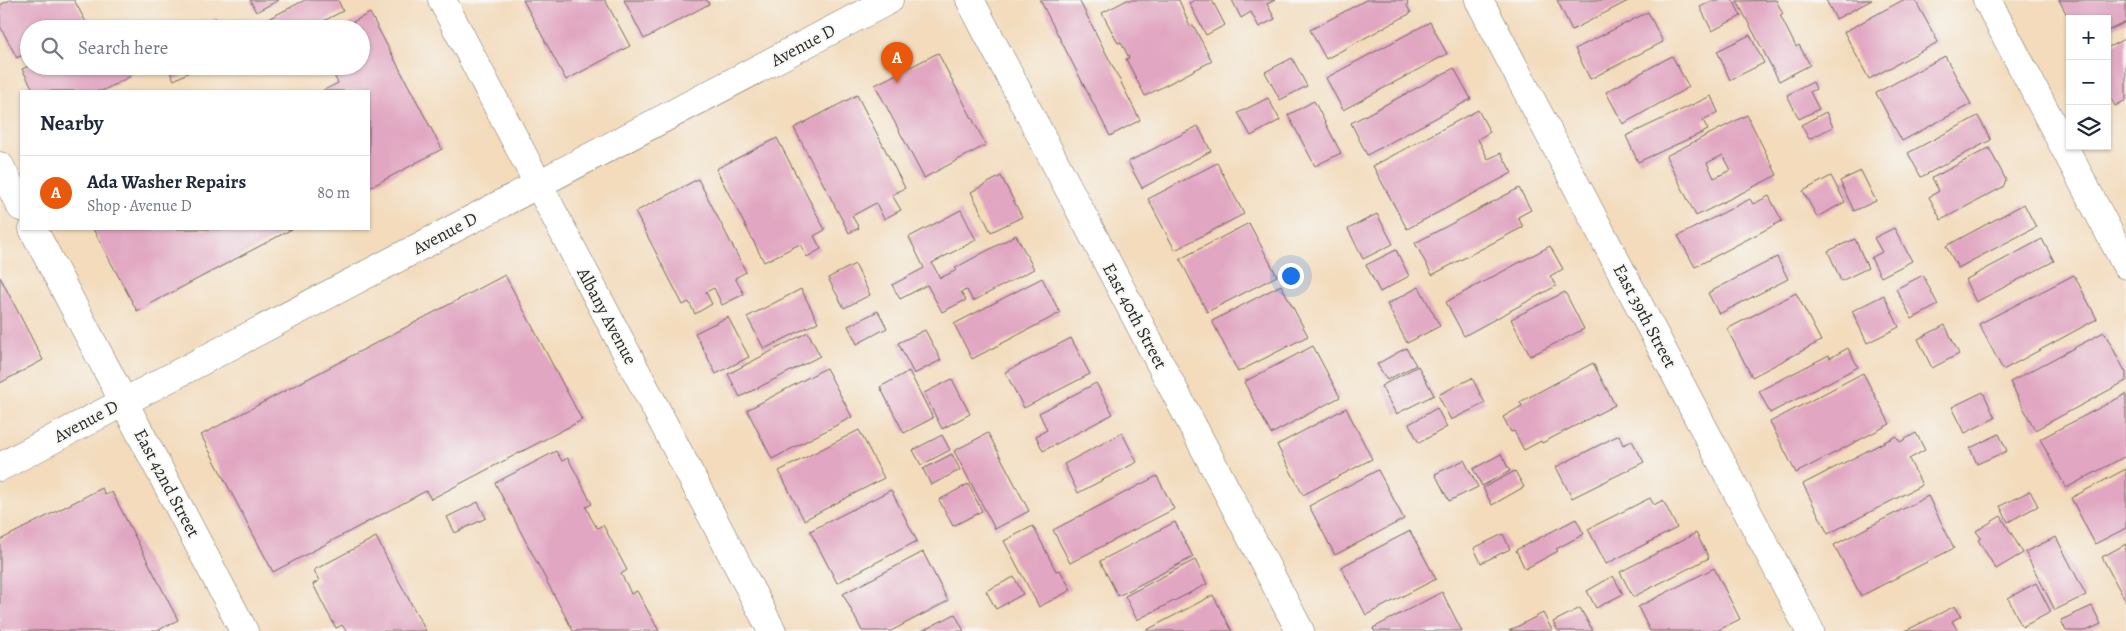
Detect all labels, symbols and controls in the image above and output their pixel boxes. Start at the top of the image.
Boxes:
map controls [2066,15,2111,150]
button: + [2066,15,2111,60]
street label: Avenue D [766,18,839,72]
search box [20,20,370,75]
icon: search [38,34,66,62]
text: Search here [78,35,168,61]
pin: A [881,42,913,83]
button: − [2066,60,2111,105]
button: layers [2066,105,2111,150]
text: Nearby [40,109,103,137]
text: Ada Washer Repairs [87,169,246,195]
text: A [51,182,61,204]
text: 80 m [317,182,350,204]
text: Shop · Avenue D [87,195,192,217]
street label: Avenue D [408,206,481,260]
street label: East 40th Street [1097,259,1173,373]
street label: East 39th Street [1608,260,1682,372]
street label: Albany Avenue [571,262,643,369]
your location [1278,263,1304,289]
street label: Avenue D [49,394,122,448]
street label: East 42nd Street [128,425,206,541]

